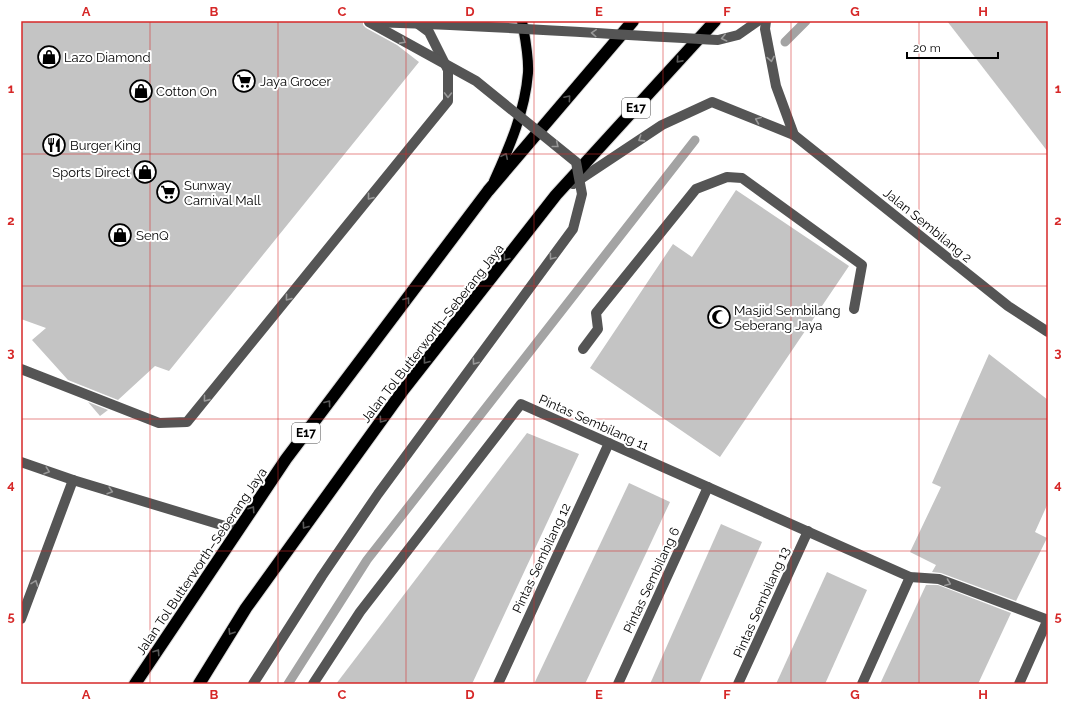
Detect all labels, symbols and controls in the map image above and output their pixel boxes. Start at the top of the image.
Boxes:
text: A [82,4,91,19]
text: B [210,4,219,19]
text: C [338,4,347,19]
text: D [465,4,475,19]
text: E [595,4,603,19]
text: F [723,4,731,19]
text: G [850,4,860,19]
text: H [978,4,988,19]
one-way arrow [591,29,597,37]
one-way arrow [721,33,728,42]
scale bar [907,34,998,60]
one-way arrow [399,36,406,43]
text: 20 m [913,41,941,55]
shop icon: Lazo Diamond [36,44,62,70]
place label: Lazo Diamond [64,50,151,65]
one-way arrow [677,55,684,63]
one-way arrow [766,56,774,62]
supermarket icon: Jaya Grocer [231,68,257,94]
place label: Jaya Grocer [260,74,331,89]
shop icon: Cotton On [128,78,154,104]
text: 1 [8,81,15,96]
text: 1 [1055,81,1062,96]
place label: Cotton On [156,84,217,99]
one-way arrow [444,92,452,98]
one-way arrow [563,95,570,102]
road number: E17 [622,98,650,118]
one-way arrow [755,117,762,125]
restaurant icon: Burger King [41,132,67,158]
one-way arrow [638,134,645,142]
place label: Burger King [70,138,141,153]
one-way arrow [551,141,558,148]
one-way arrow [500,153,508,160]
shop icon: Sports Direct [132,159,158,185]
place label: Sports Direct [52,165,131,180]
place label: Sunway Carnival Mall [184,178,261,208]
supermarket icon: Sunway Carnival Mall [155,179,181,205]
street label: Jalan Sembilang 2 [880,185,975,266]
one-way arrow [368,192,375,200]
text: 2 [7,213,15,228]
text: 2 [1054,213,1062,228]
shop icon: SenQ [107,222,133,248]
place label: SenQ [136,228,169,243]
street label: Jalan Tol Butterworth–Seberang Jaya [358,241,507,426]
one-way arrow [549,253,557,260]
one-way arrow [504,254,511,261]
one-way arrow [286,293,293,300]
one-way arrow [402,297,409,304]
place label: Masjid Sembilang Seberang Jaya [734,303,840,333]
mosque icon: Masjid Sembilang Seberang Jaya [706,304,732,330]
text: 3 [7,345,15,360]
text: 3 [1054,345,1062,360]
one-way arrow [424,356,431,363]
one-way arrow [473,357,480,364]
street label: Pintas Sembilang 11 [537,392,651,454]
one-way arrow [204,394,211,401]
one-way arrow [324,401,331,408]
one-way arrow [379,416,386,423]
road number: E17 [292,423,320,443]
street label: Jalan Tol Butterworth–Seberang Jaya [133,465,270,658]
one-way arrow [43,466,50,474]
text: 4 [7,477,15,492]
text: 4 [1054,477,1062,492]
one-way arrow [106,486,113,495]
street label: Pintas Sembilang 12 [509,501,574,616]
one-way arrow [248,506,255,513]
one-way arrow [303,521,310,528]
street label: Pintas Sembilang 6 [620,525,683,636]
street label: Pintas Sembilang 13 [730,544,793,660]
one-way arrow [945,578,952,586]
one-way arrow [30,579,38,586]
text: 5 [7,609,15,624]
text: 5 [1054,609,1062,624]
one-way arrow [228,628,236,635]
one-way arrow [152,649,159,656]
text: A [82,687,91,702]
text: B [210,687,219,702]
text: C [338,687,347,702]
text: D [465,687,475,702]
text: E [595,687,603,702]
text: F [723,687,731,702]
text: G [850,687,860,702]
text: H [978,687,988,702]

